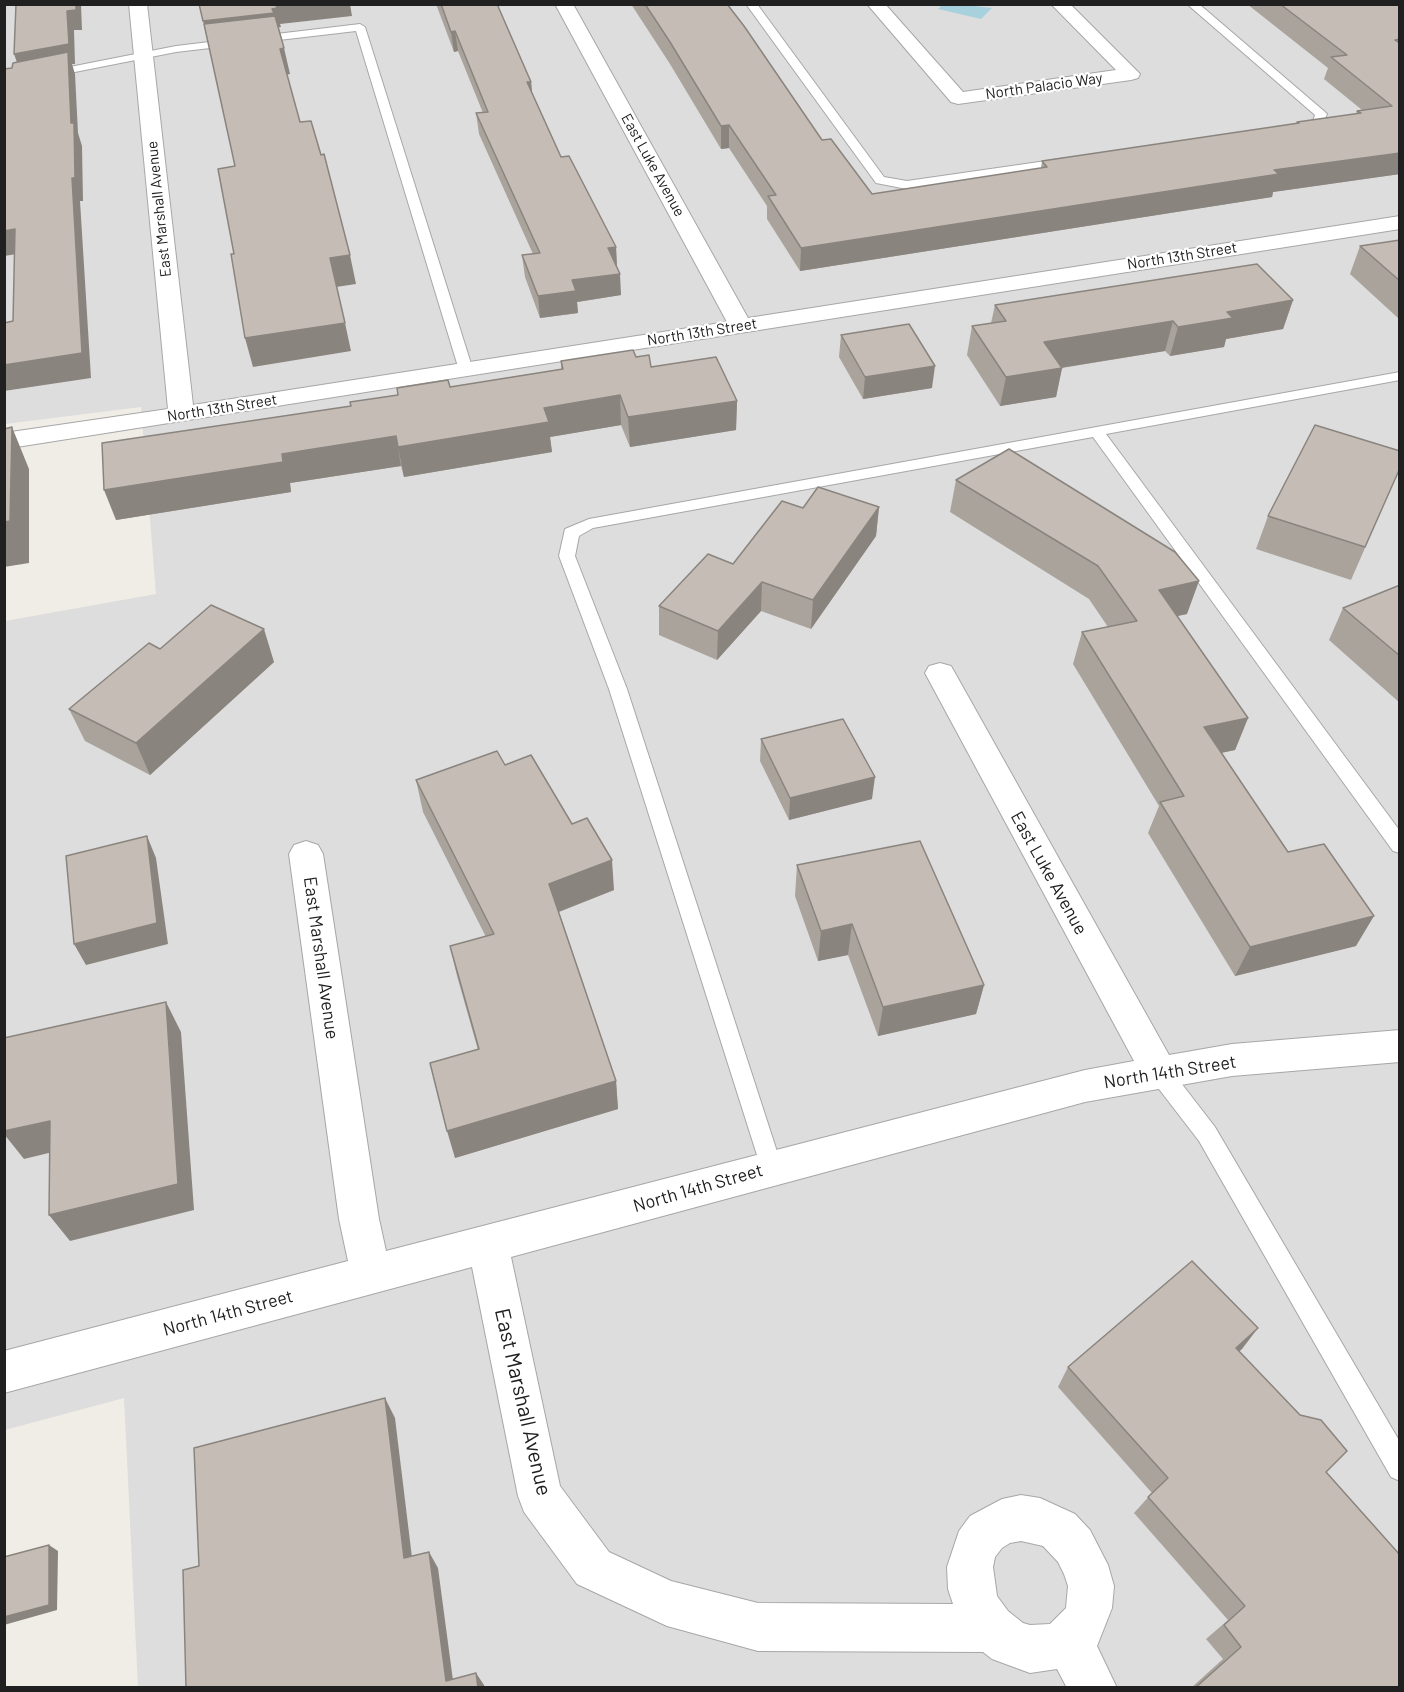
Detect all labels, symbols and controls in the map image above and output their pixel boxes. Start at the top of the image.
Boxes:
street label: North Palacio Way [984,69,1104,103]
street label: East Luke Avenue [617,110,689,220]
street label: East Marshall Avenue [143,140,175,278]
street label: North 13th Street [1126,238,1238,274]
street label: North 13th Street [646,314,758,350]
street label: North 13th Street [166,390,278,426]
street label: East Luke Avenue [1006,807,1092,939]
street label: East Marshall Avenue [299,875,343,1041]
street label: North 14th Street [1102,1051,1238,1093]
street label: North 14th Street [631,1159,765,1217]
street label: North 14th Street [161,1285,295,1341]
street label: East Marshall Avenue [489,1306,557,1498]

